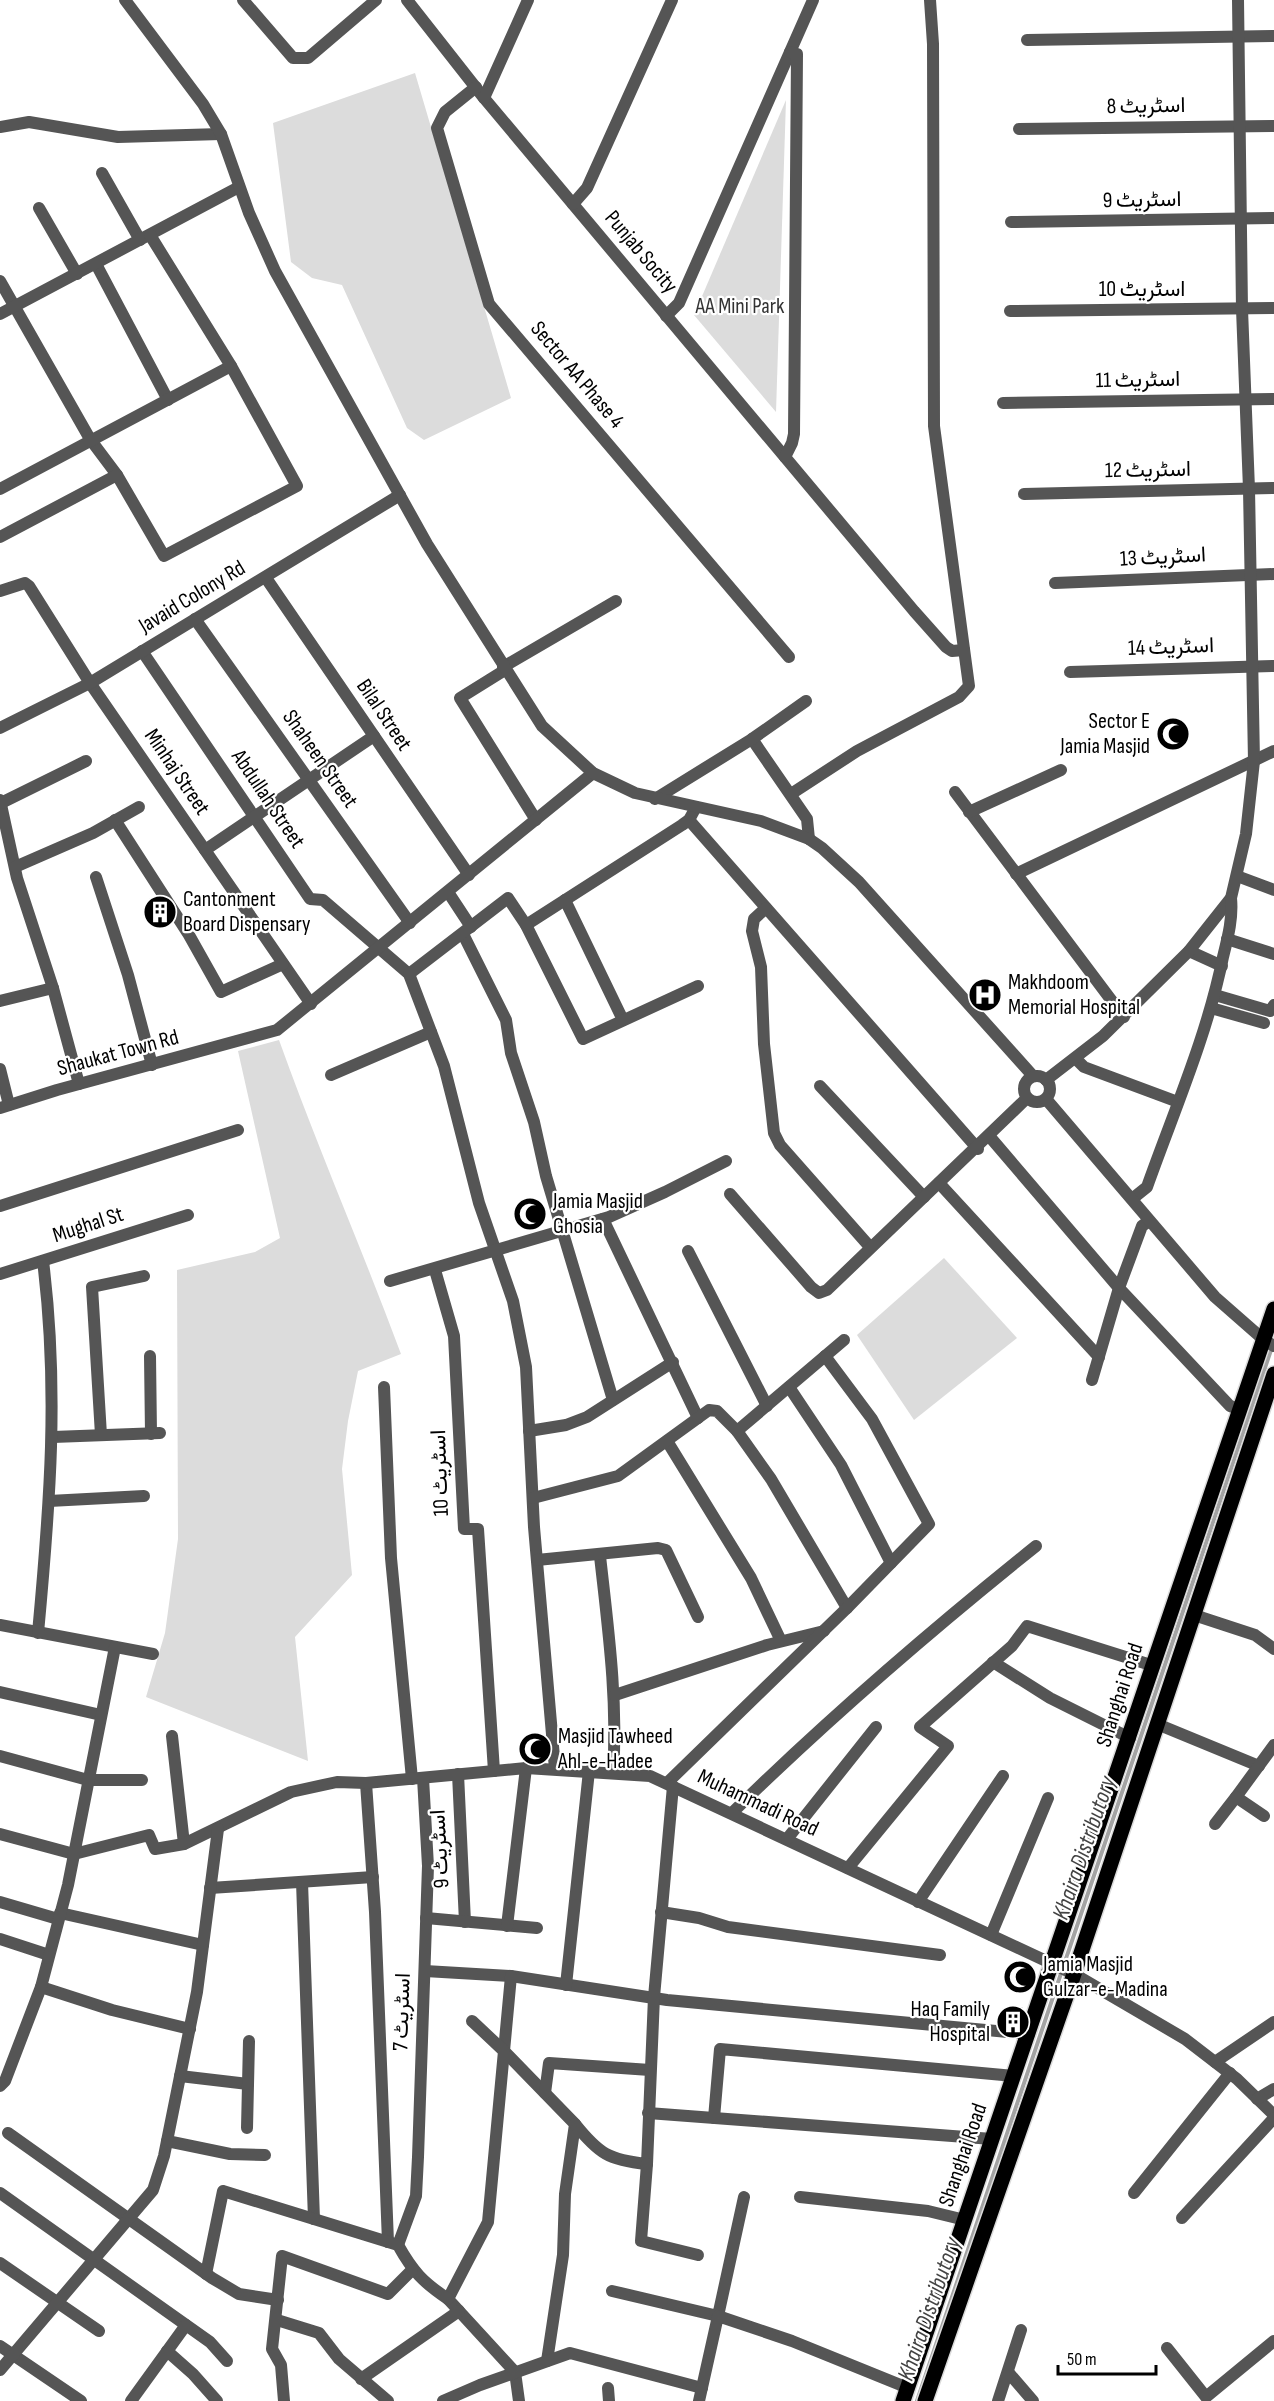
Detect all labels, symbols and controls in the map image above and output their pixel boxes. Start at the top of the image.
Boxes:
street label: اسٹریٹ 8 [1106,92,1186,120]
street label: اسٹریٹ 9 [1102,186,1182,214]
street label: Punjab Socity [599,205,684,299]
street label: اسٹریٹ 10 [1099,276,1185,303]
park label: AA Mini Park [694,293,785,320]
street label: Sector AA Phase 4 [524,316,630,434]
street label: اسٹریٹ 11 [1095,366,1181,394]
street label: اسٹریٹ 12 [1105,456,1191,484]
street label: اسٹریٹ 13 [1119,541,1207,573]
street label: Javaid Colony Rd [133,555,250,640]
street label: اسٹریٹ 14 [1128,632,1214,662]
street label: Bilal Street [350,674,418,756]
street label: Shaheen Street [276,705,364,814]
place label: Sector E Jamia Masjid [1059,708,1150,760]
mosque icon: Sector E Jamia Masjid [1155,716,1191,752]
street label: Minhaj Street [138,724,216,821]
street label: Abdullah Street [225,744,311,854]
place label: Cantonment Board Dispensary [183,886,311,938]
building icon: Cantonment Board Dispensary [142,894,178,930]
place label: Makhdoom Memorial Hospital [1008,969,1140,1021]
hospital icon: Makhdoom Memorial Hospital [967,977,1003,1013]
street label: Shaukat Town Rd [54,1024,182,1082]
place label: Jamia Masjid Ghosia [552,1188,643,1240]
mosque icon: Jamia Masjid Ghosia [512,1196,548,1232]
street label: Mughal St [49,1201,127,1249]
street label: اسٹریٹ 10 [425,1429,455,1517]
street label: Shanghai Road [1091,1640,1149,1750]
place label: Masjid Tawheed Ahl-e-Hadee [557,1723,673,1775]
mosque icon: Masjid Tawheed Ahl-e-Hadee [517,1731,553,1767]
street label: Muhammadi Road [693,1763,823,1843]
water label: Khaira Distributory [1046,1772,1122,1923]
street label: اسٹریٹ 9 [424,1809,456,1889]
place label: Jamia Masjid Gulzar-e-Madina [1042,1951,1168,2003]
mosque icon: Jamia Masjid Gulzar-e-Madina [1002,1959,1038,1995]
street label: اسٹریٹ 7 [387,1973,417,2051]
place label: Haq Family Hospital [910,1996,991,2048]
building icon: Haq Family Hospital [995,2004,1031,2040]
street label: Shanghai Road [933,2100,993,2210]
water label: Khaira Distributory [891,2233,967,2384]
scale bar [1058,2338,1156,2376]
text: 50 m [1067,2349,1097,2370]

